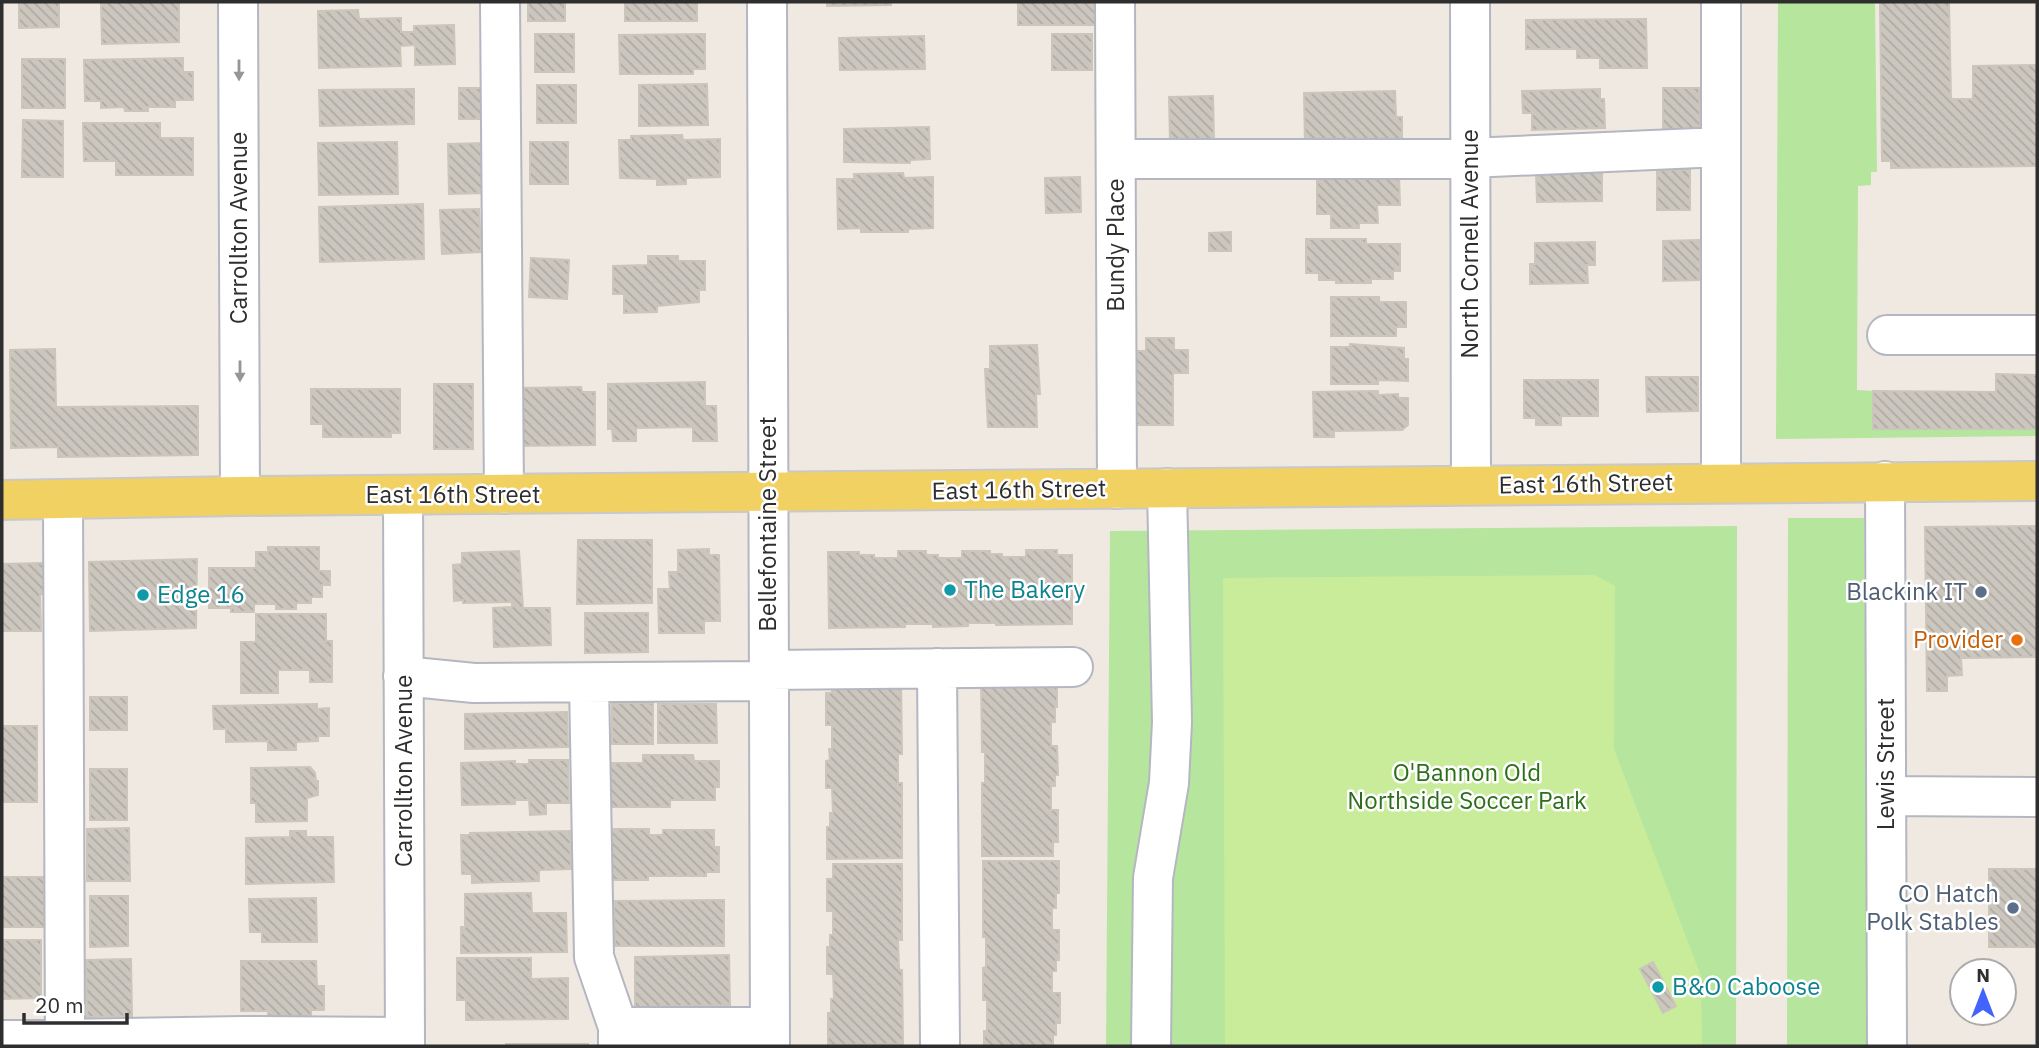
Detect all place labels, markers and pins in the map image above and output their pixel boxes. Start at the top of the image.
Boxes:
place label: The Bakery [964,573,1085,605]
place label: Blackink IT [1846,575,1967,607]
place label: Edge 16 [157,578,245,610]
marker: The Bakery [942,582,958,598]
marker: Blackink IT [1973,584,1989,600]
marker: Edge 16 [135,587,151,603]
place label: Provider [1913,623,2003,655]
marker: Provider [2009,632,2025,648]
place label: CO Hatch Polk Stables [1866,877,1999,937]
marker: CO Hatch Polk Stables [2005,900,2021,916]
place label: B&O Caboose [1672,970,1820,1002]
marker: B&O Caboose [1650,979,1666,995]

